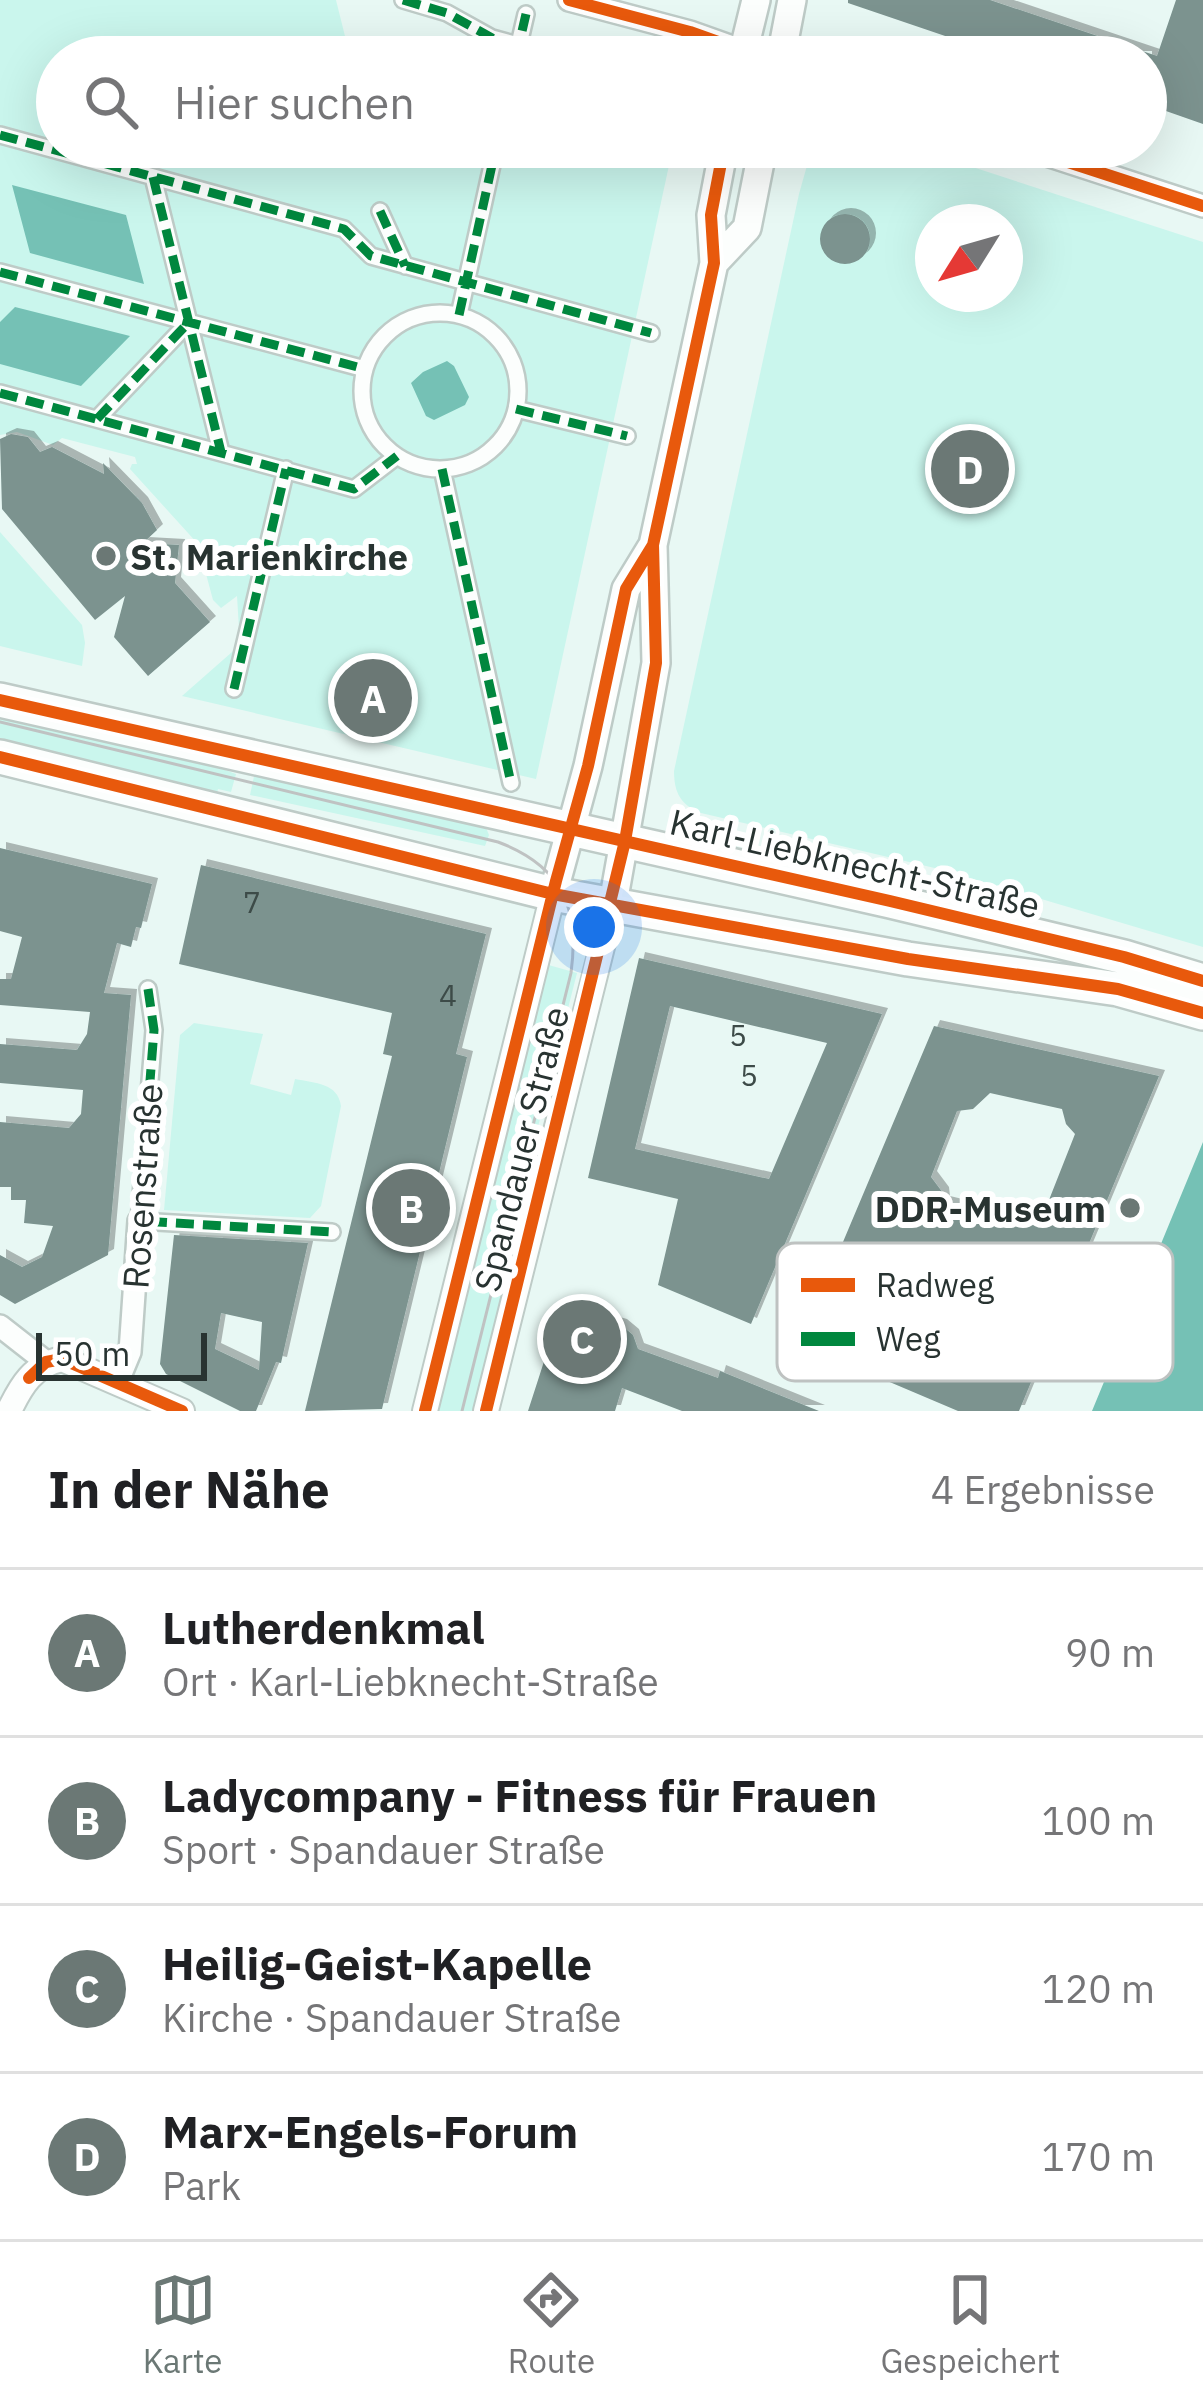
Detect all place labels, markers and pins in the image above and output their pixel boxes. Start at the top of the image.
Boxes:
pin: D [931,424,1009,514]
place label: St. Marienkirche [130,533,408,580]
marker: St. Marienkirche [93,543,119,569]
pin: A [334,653,412,743]
pin: B [372,1163,450,1253]
place label: DDR-Museum [875,1185,1106,1232]
marker: DDR-Museum [1117,1195,1143,1221]
pin: C [543,1294,621,1384]

